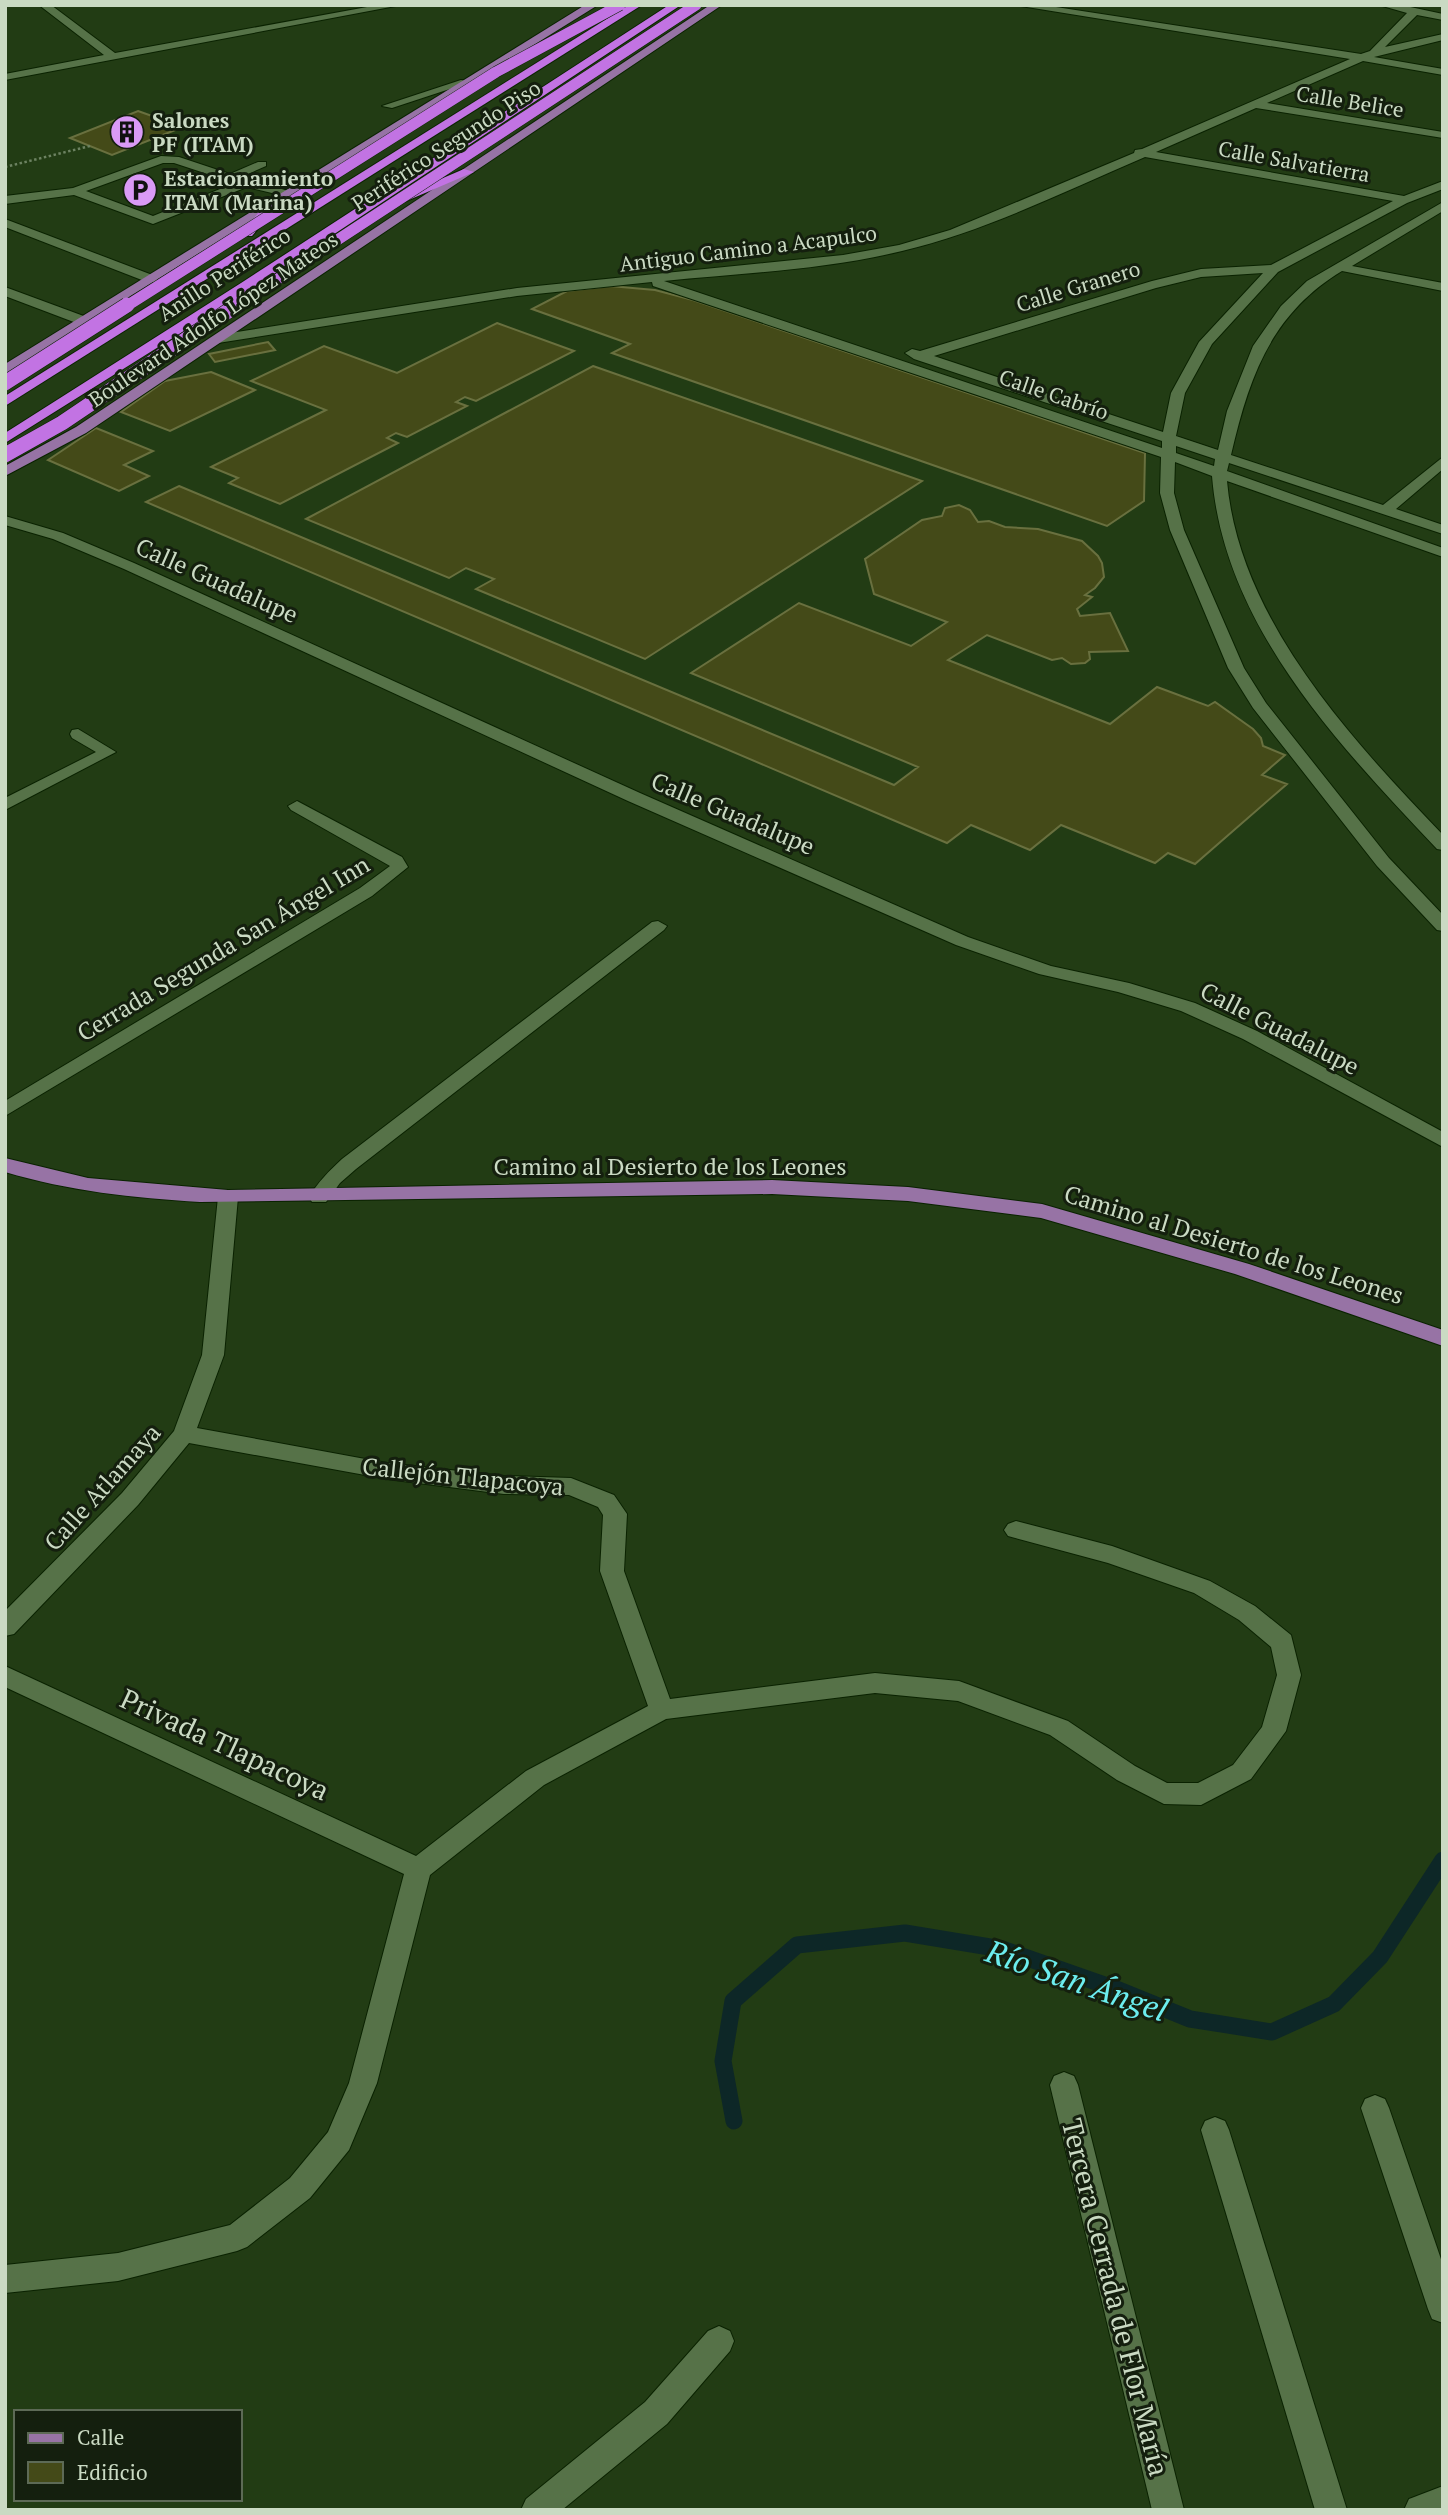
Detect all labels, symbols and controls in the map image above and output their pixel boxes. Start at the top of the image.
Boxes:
street label: Periférico Segundo Piso [346,73,546,217]
street label: Calle Belice [1294,79,1406,123]
place label: Salones PF (ITAM) [152,106,254,158]
building icon: Salones PF (ITAM) [108,113,146,151]
street label: Calle Salvatierra [1216,134,1372,188]
place label: Estacionamiento ITAM (Marina) [164,164,333,216]
parking icon: Estacionamiento ITAM (Marina) [121,171,159,209]
street label: Antiguo Camino a Acapulco [618,218,878,278]
street label: Anillo Periférico [153,221,295,327]
street label: Boulevard Adolfo López Mateos [83,225,343,413]
street label: Calle Granero [1013,254,1143,318]
street label: Calle Cabrío [996,362,1112,426]
street label: Calle Guadalupe [131,530,303,630]
street label: Calle Guadalupe [646,764,820,862]
street label: Cerrada Segunda San Ángel Inn [71,848,375,1048]
street label: Calle Guadalupe [1195,974,1365,1082]
street label: Camino al Desierto de los Leones [493,1150,847,1182]
street label: Camino al Desierto de los Leones [1060,1177,1408,1311]
street label: Calle Atlamaya [37,1417,167,1557]
street label: Callejón Tlapacoya [361,1450,565,1502]
street label: Privada Tlapacoya [115,1679,335,1809]
water label: Río San Ángel [980,1929,1174,2031]
street label: Tercera Cerrada de Flor María [1054,2114,1178,2480]
legend [14,2410,242,2501]
text: Calle [77,2423,124,2451]
text: Edificio [77,2458,148,2486]

